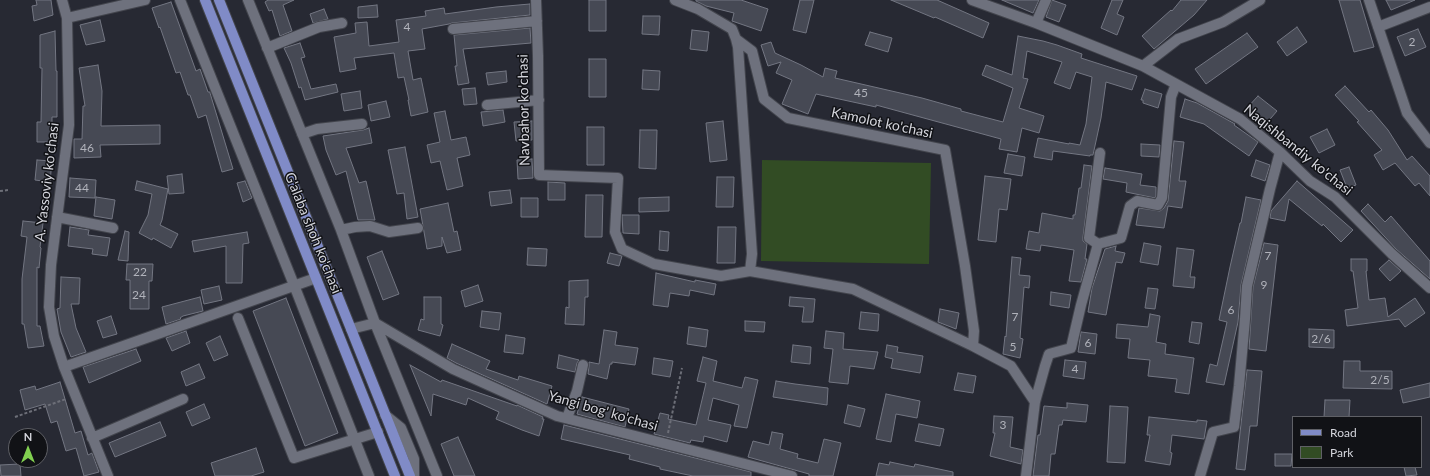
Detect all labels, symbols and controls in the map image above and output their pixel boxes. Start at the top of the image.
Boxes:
house number: 4 [404,20,410,34]
house number: 2 [1409,35,1415,49]
street label: Navbahor ko'chasi [515,54,533,166]
house number: 45 [854,86,868,100]
street label: Naqishbandiy ko'chasi [1240,101,1356,199]
street label: Kamolot ko'chasi [830,104,934,142]
street label: A. Yassoviy ko'chasi [31,122,63,242]
house number: 46 [80,141,94,155]
street label: G'alaba shoh ko'chasi [281,170,345,296]
house number: 44 [75,181,89,195]
house number: 7 [1265,249,1271,263]
house number: 22 [133,265,147,279]
house number: 9 [1261,278,1267,292]
house number: 24 [132,288,146,302]
house number: 6 [1228,303,1234,317]
house number: 7 [1012,310,1018,324]
house number: 2/6 [1311,332,1331,346]
house number: 6 [1085,336,1091,350]
house number: 5 [1010,340,1016,354]
house number: 4 [1072,362,1078,376]
house number: 2/5 [1370,373,1390,387]
street label: Yangi bog' ko'chasi [546,387,660,435]
legend [1292,416,1422,468]
house number: 3 [1000,418,1006,432]
text: Road [1330,425,1357,440]
north arrow [8,428,48,468]
text: N [24,430,32,443]
text: Park [1330,445,1353,460]

